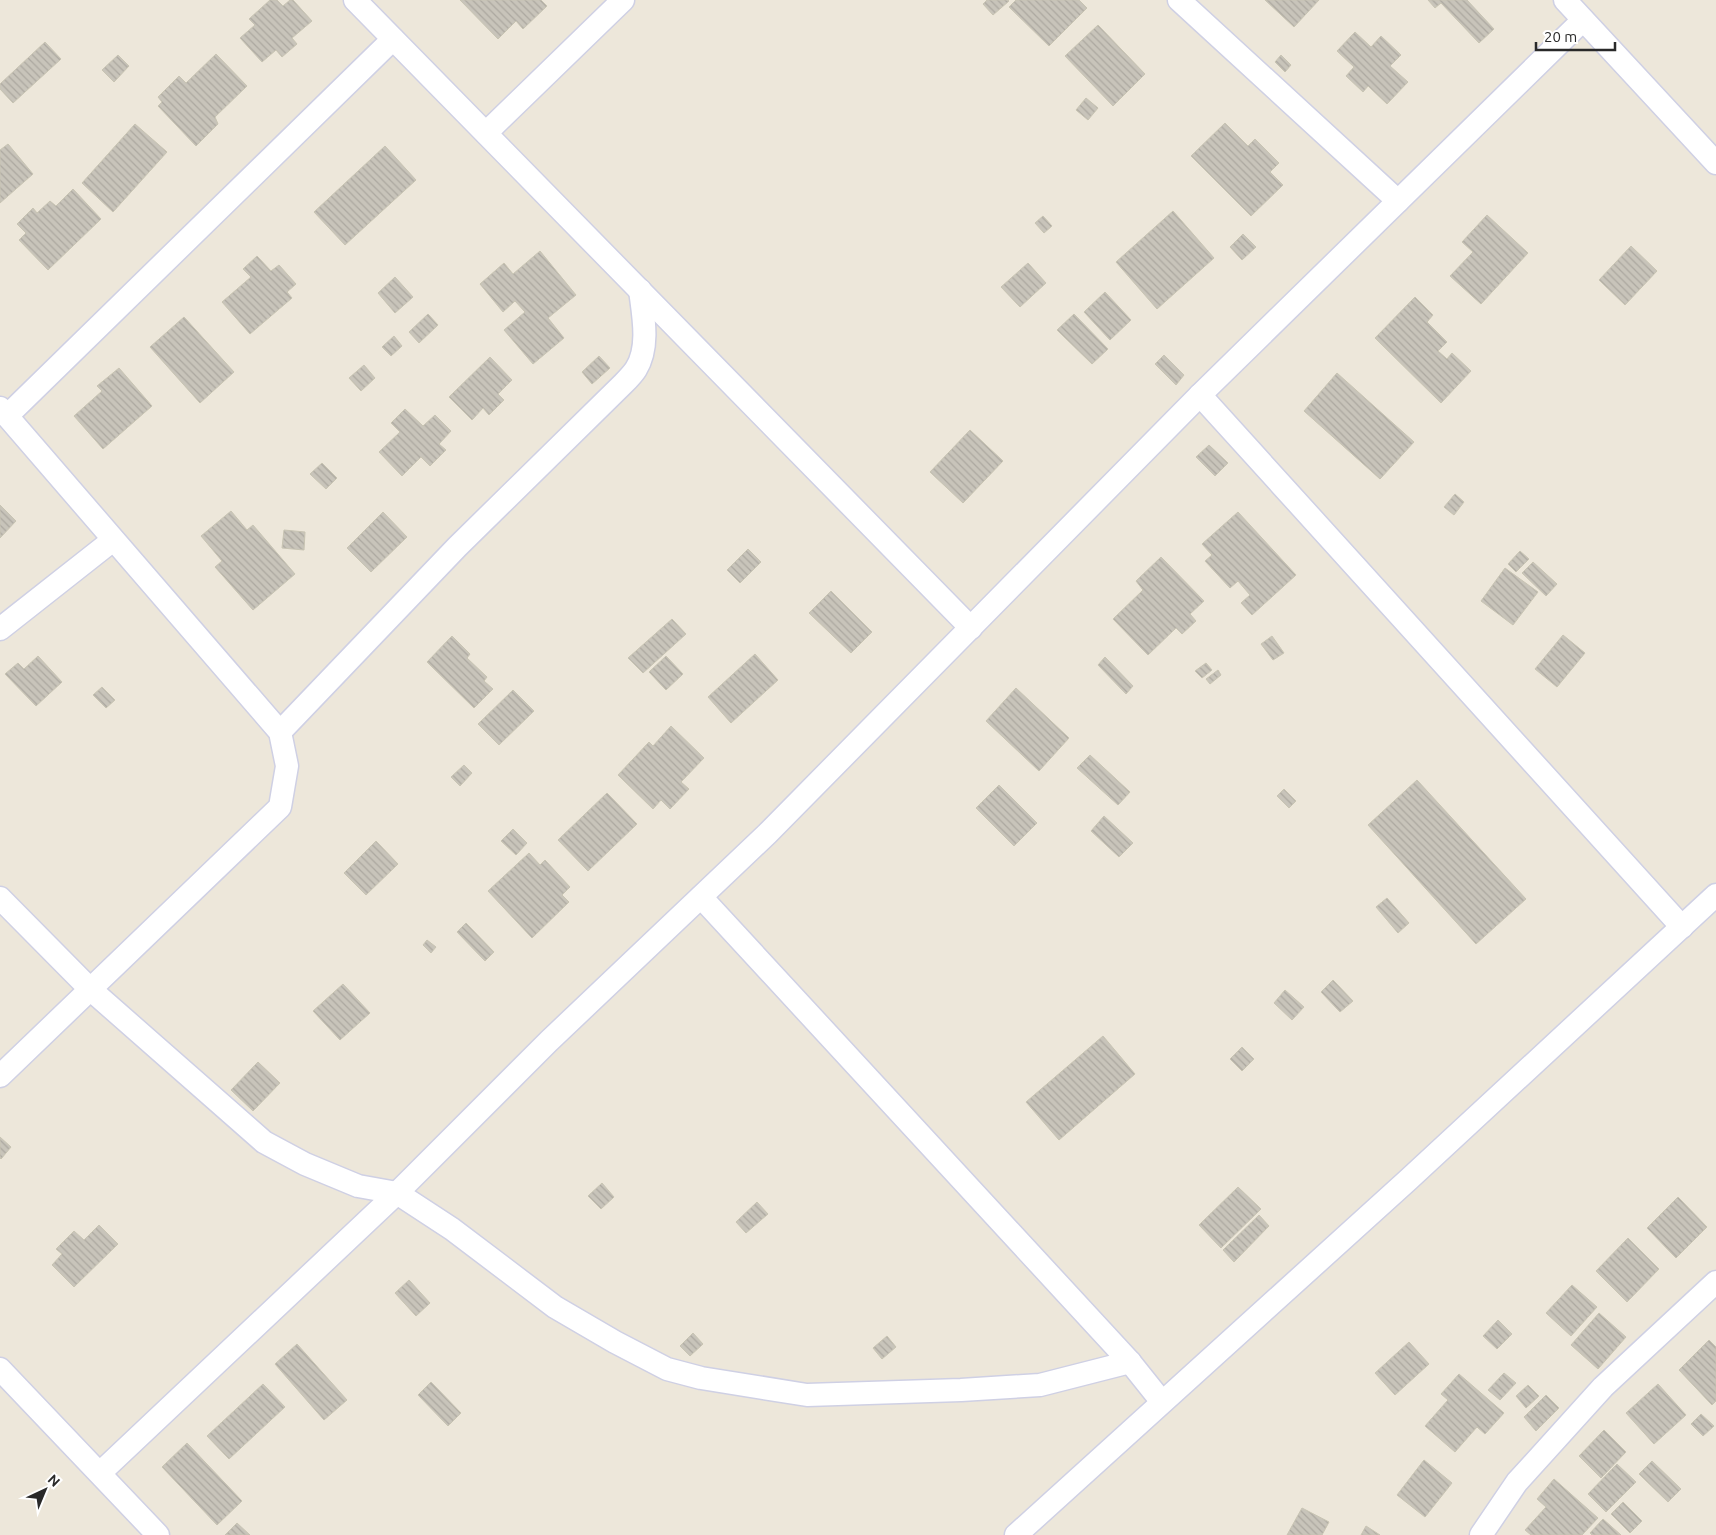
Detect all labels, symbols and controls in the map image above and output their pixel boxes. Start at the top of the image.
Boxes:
scale bar [1536,20,1615,52]
text: 20 m [1544,28,1577,45]
north arrow [20,1465,70,1515]
text: N [45,1471,63,1490]

